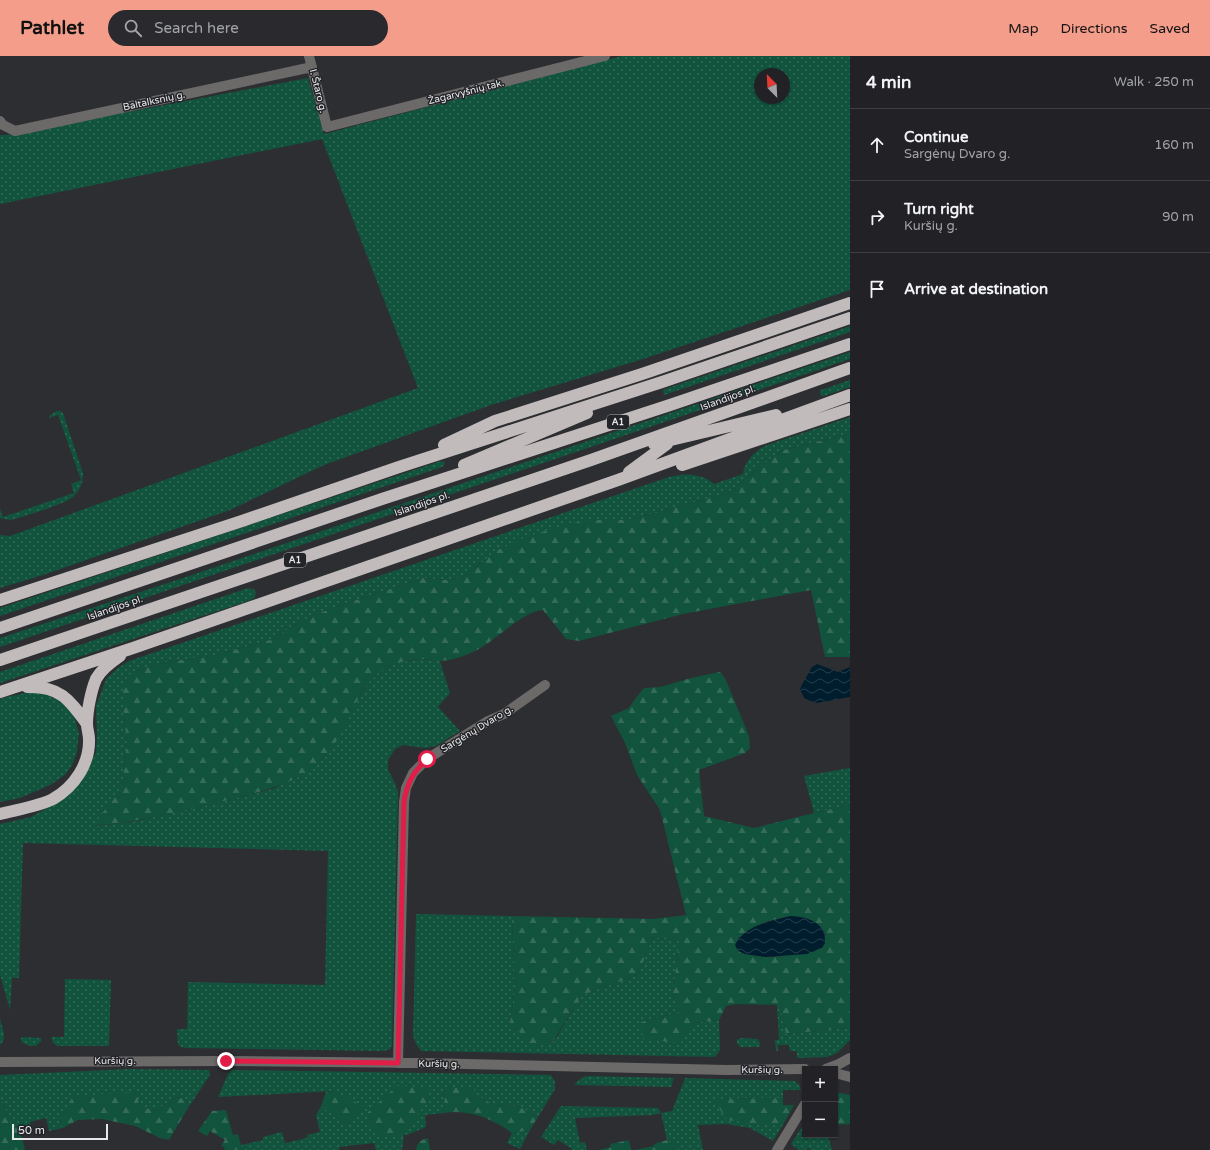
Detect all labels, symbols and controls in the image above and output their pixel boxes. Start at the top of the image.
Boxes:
search box [108,10,388,46]
text: Pathlet [20,17,84,39]
icon: search [122,17,144,39]
text: Search here [154,19,239,37]
text: Map [1008,20,1039,37]
text: Directions [1061,20,1128,37]
text: Saved [1150,20,1190,37]
street label: I. Štaro g. [307,68,329,114]
north arrow [754,68,790,104]
text: 4 min [866,72,911,93]
text: Walk · 250 m [1114,74,1194,90]
street label: Žagarvyšnių tak. [427,77,505,107]
street label: Baltalksnių g. [122,89,186,113]
text: Continue [904,128,968,146]
icon: ahead [866,134,888,156]
text: 160 m [1154,137,1194,153]
text: Sargėnų Dvaro g. [904,146,1010,162]
text: Turn right [904,200,974,218]
icon: right [866,206,888,228]
text: 90 m [1162,209,1194,225]
text: Kuršių g. [904,218,958,234]
icon: arrive [866,278,888,300]
text: Arrive at destination [904,280,1048,298]
street label: Islandijos pl. [699,382,757,414]
road number: A1 [607,415,629,429]
street label: Islandijos pl. [393,489,451,519]
road number: A1 [284,553,306,567]
street label: Islandijos pl. [86,593,144,623]
street label: Sargėnų Dvaro g. [439,703,515,755]
route start [418,750,436,768]
route end [217,1052,235,1070]
street label: Kuršių g. [94,1055,136,1067]
street label: Kuršių g. [418,1058,460,1070]
street label: Kuršių g. [741,1064,783,1076]
map controls [802,1066,838,1138]
button: + [802,1066,838,1102]
button: − [802,1102,838,1138]
scale bar [12,1122,108,1141]
text: 50 m [18,1124,45,1137]

